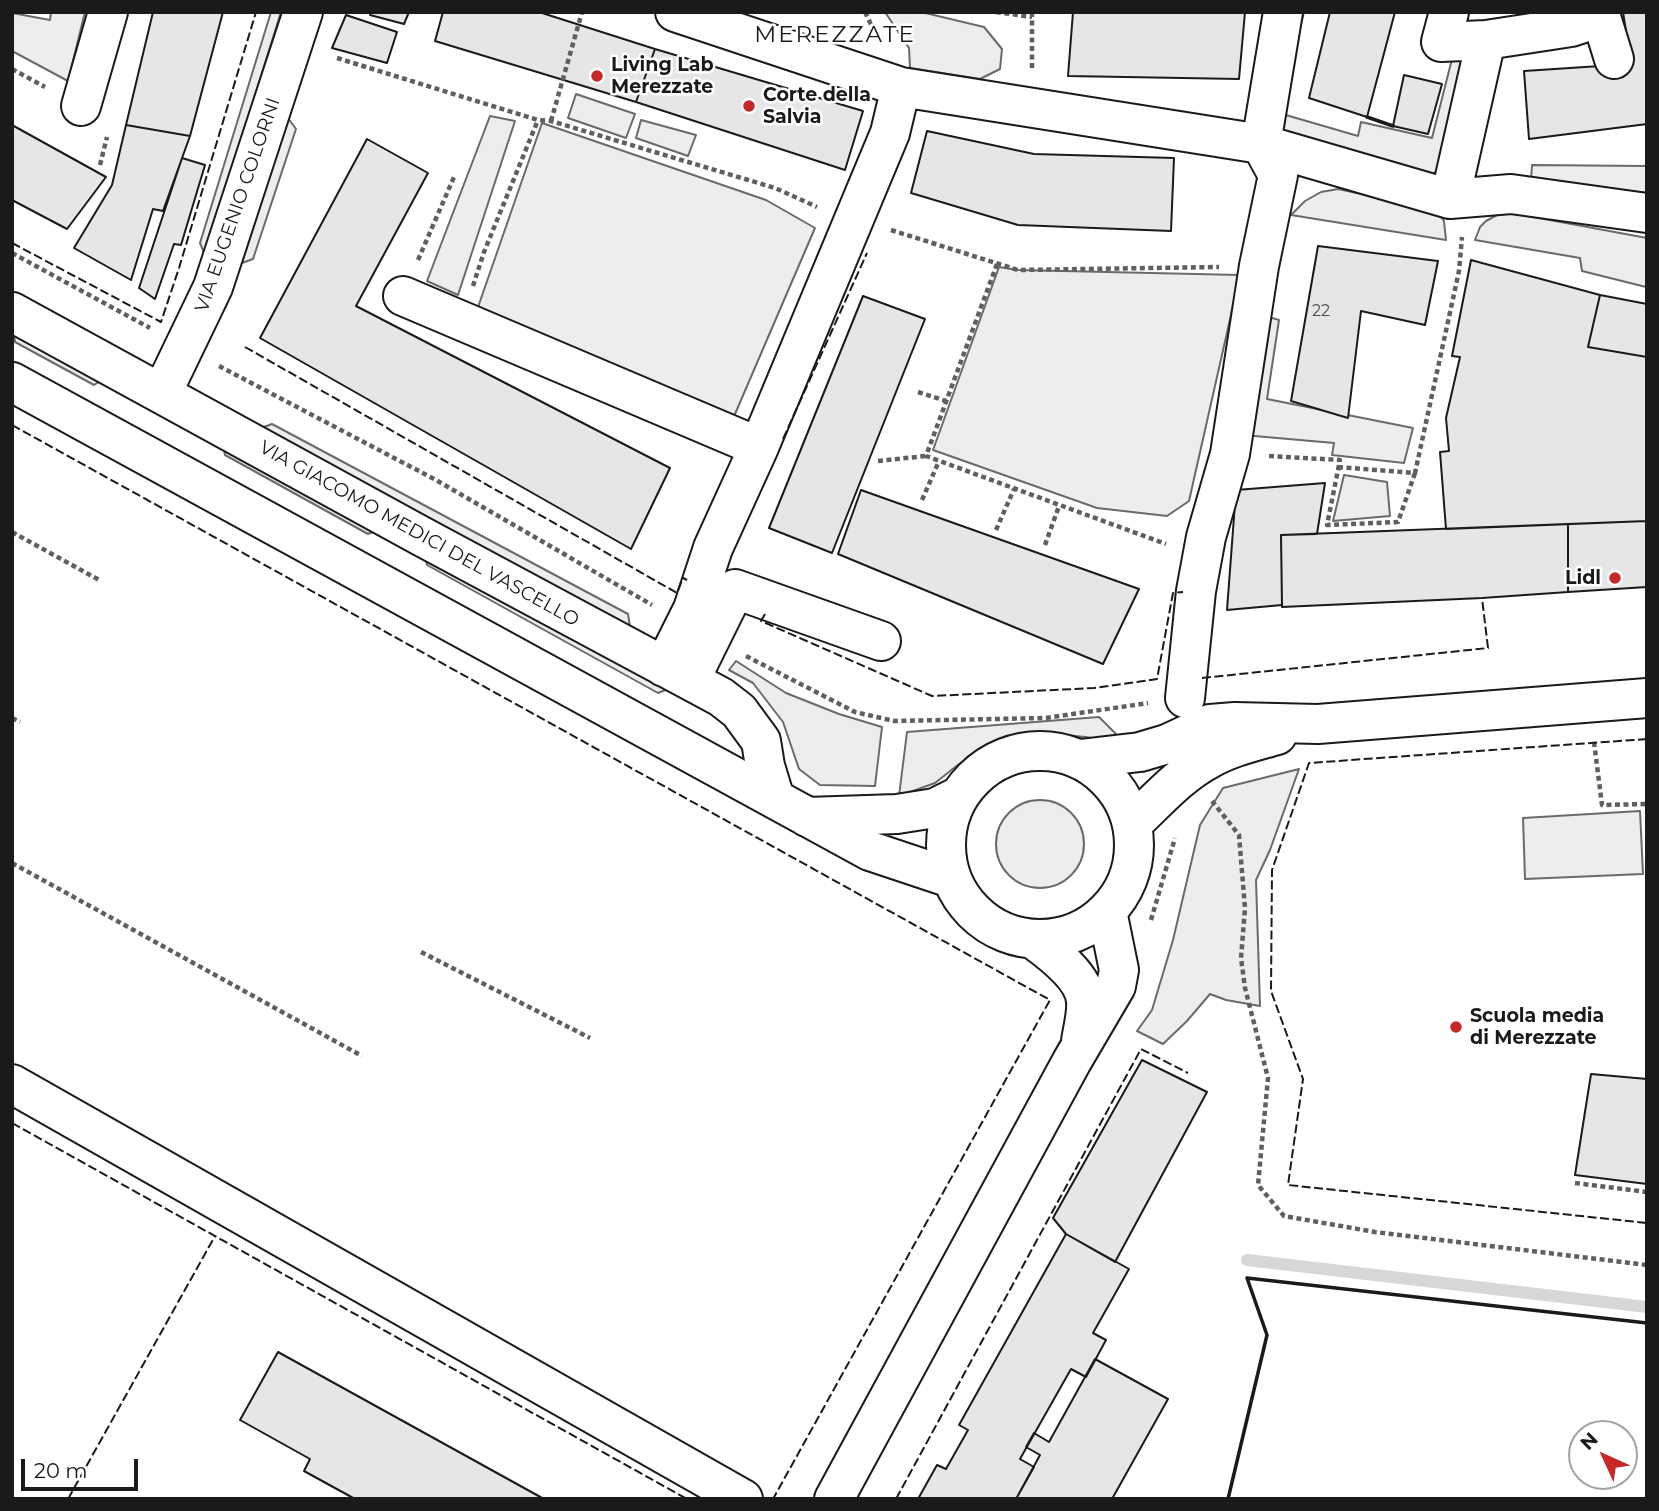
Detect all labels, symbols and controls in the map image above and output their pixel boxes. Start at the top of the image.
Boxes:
district label: MEREZZATE [755,21,915,49]
place label: Living Lab Merezzate [611,54,714,98]
marker: Living Lab Merezzate [589,68,605,84]
place label: Corte della Salvia [763,84,871,128]
street label: VIA EUGENIO COLORNI [191,95,285,315]
marker: Corte della Salvia [741,98,757,114]
house number: 22 [1312,301,1330,321]
street label: VIA GIACOMO MEDICI DEL VASCELLO [255,436,583,632]
place label: Lidl [1565,567,1601,589]
marker: Lidl [1607,570,1623,586]
place label: Scuola media di Merezzate [1470,1005,1604,1049]
marker: Scuola media di Merezzate [1448,1019,1464,1035]
north arrow [1568,1420,1638,1490]
text: N [1576,1428,1603,1455]
scale bar [24,1444,142,1488]
text: 20 m [34,1458,88,1483]

